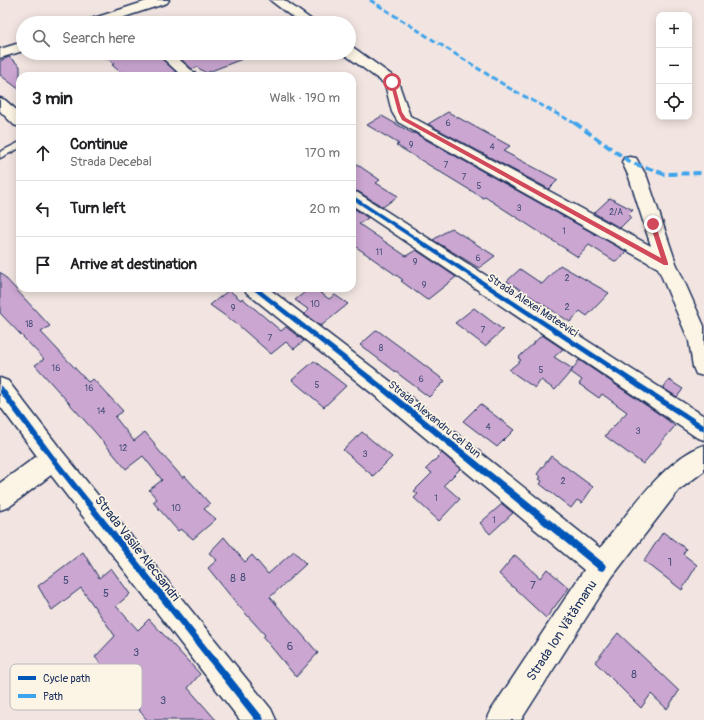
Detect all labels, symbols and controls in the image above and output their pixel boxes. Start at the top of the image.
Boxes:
map controls [656,12,692,120]
button: + [656,12,692,48]
search box [16,16,356,60]
icon: search [30,27,52,49]
text: Search here [62,29,135,48]
button: − [656,48,692,84]
route start [383,73,401,91]
button: locate [656,84,692,120]
text: 3 min [32,88,73,109]
text: Walk · 190 m [269,90,340,106]
house number: 6 [445,118,451,129]
text: Continue [70,135,128,154]
house number: 9 [409,140,414,151]
icon: ahead [32,142,54,164]
house number: 4 [489,142,495,153]
text: 170 m [305,145,340,161]
text: Strada Decebal [70,154,152,170]
house number: 7 [444,160,449,171]
house number: 7 [462,172,467,183]
house number: 5 [477,181,482,192]
icon: left [32,198,54,220]
text: Turn left [70,199,126,218]
text: 20 m [309,201,340,217]
house number: 3 [516,203,522,214]
house number: 2/A [609,207,623,218]
route end [644,215,662,233]
house number: 1 [562,226,566,237]
house number: 11 [375,247,383,258]
house number: 6 [475,253,481,264]
icon: arrive [32,254,54,276]
text: Arrive at destination [70,255,197,274]
house number: 9 [413,257,418,268]
street label: Strada Alexei Mateevici [485,271,581,340]
house number: 2 [564,273,570,284]
house number: 9 [422,280,427,291]
house number: 10 [310,299,320,310]
house number: 2 [564,302,570,313]
house number: 9 [231,303,236,314]
house number: 18 [25,319,33,330]
house number: 7 [481,325,486,336]
house number: 7 [268,333,273,344]
house number: 8 [379,343,384,354]
house number: 16 [52,363,60,374]
house number: 5 [539,365,544,376]
house number: 6 [418,374,424,385]
street label: Strada Alexandru cel Bun [386,378,484,461]
house number: 5 [315,380,320,391]
house number: 16 [85,383,93,394]
house number: 14 [97,406,106,417]
house number: 4 [485,422,491,433]
house number: 3 [635,426,641,437]
house number: 12 [119,443,127,454]
house number: 3 [362,449,368,460]
house number: 2 [560,476,566,487]
street label: Strada Vasile Alecsandri [91,493,183,605]
house number: 1 [434,493,438,504]
house number: 10 [171,503,181,514]
house number: 1 [492,515,496,526]
house number: 1 [668,556,672,569]
house number: 8 [240,571,246,584]
house number: 8 [230,572,236,585]
house number: 5 [63,574,69,587]
street label: Strada Ion Vătămanu [523,577,600,684]
house number: 7 [530,579,536,592]
house number: 5 [103,587,109,600]
house number: 6 [287,640,293,653]
house number: 3 [133,646,139,659]
legend [10,664,142,710]
house number: 8 [631,668,637,681]
text: Cycle path [43,672,90,685]
text: Path [43,690,63,703]
house number: 3 [160,694,166,707]

